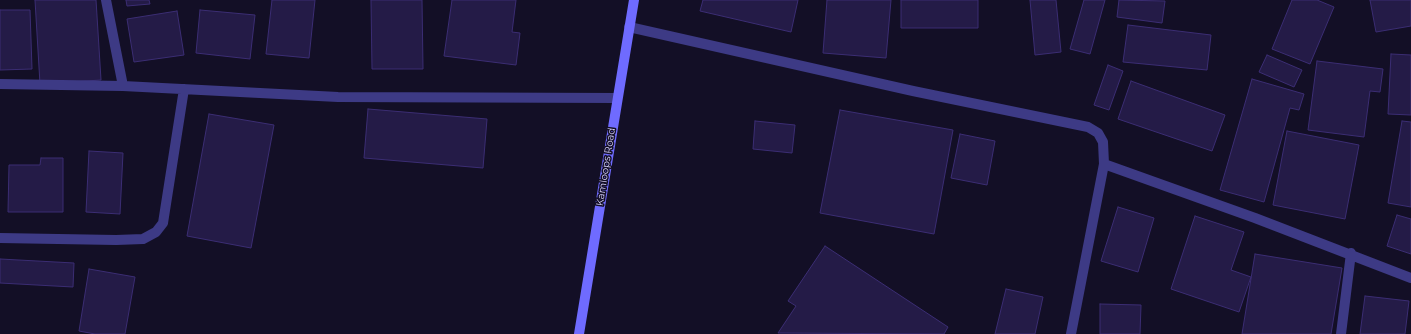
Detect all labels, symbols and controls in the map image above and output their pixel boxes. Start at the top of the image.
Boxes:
street label: Kamloops Road [594,127,618,207]

